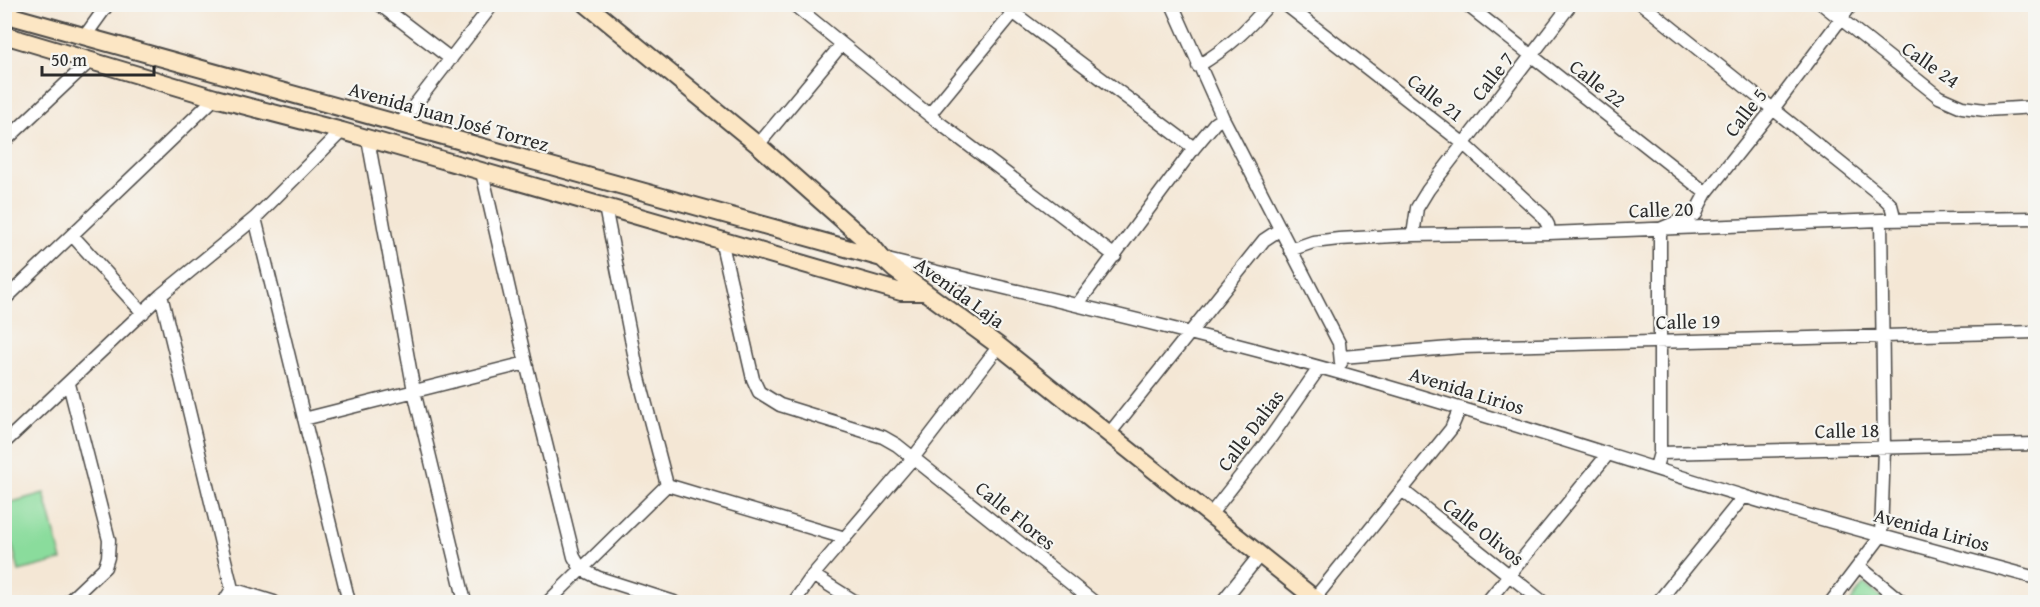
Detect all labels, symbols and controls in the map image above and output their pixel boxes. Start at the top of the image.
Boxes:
street label: Calle 24 [1896,34,1966,94]
scale bar [42,39,154,77]
street label: Calle 7 [1464,45,1520,107]
text: 50 m [51,46,87,73]
street label: Calle 22 [1564,52,1632,114]
street label: Calle 21 [1402,66,1470,128]
street label: Avenida Juan José Torrez [346,74,553,159]
street label: Calle 5 [1717,81,1773,143]
street label: Calle 20 [1628,193,1694,225]
street label: Avenida Laja [909,249,1012,335]
street label: Calle 19 [1655,306,1721,336]
street label: Avenida Lirios [1406,359,1528,421]
street label: Calle Dalias [1210,383,1290,477]
street label: Calle 18 [1814,415,1880,445]
street label: Calle Flores [969,473,1063,557]
street label: Calle Olivos [1437,490,1531,572]
street label: Avenida Lirios [1871,500,1993,558]

